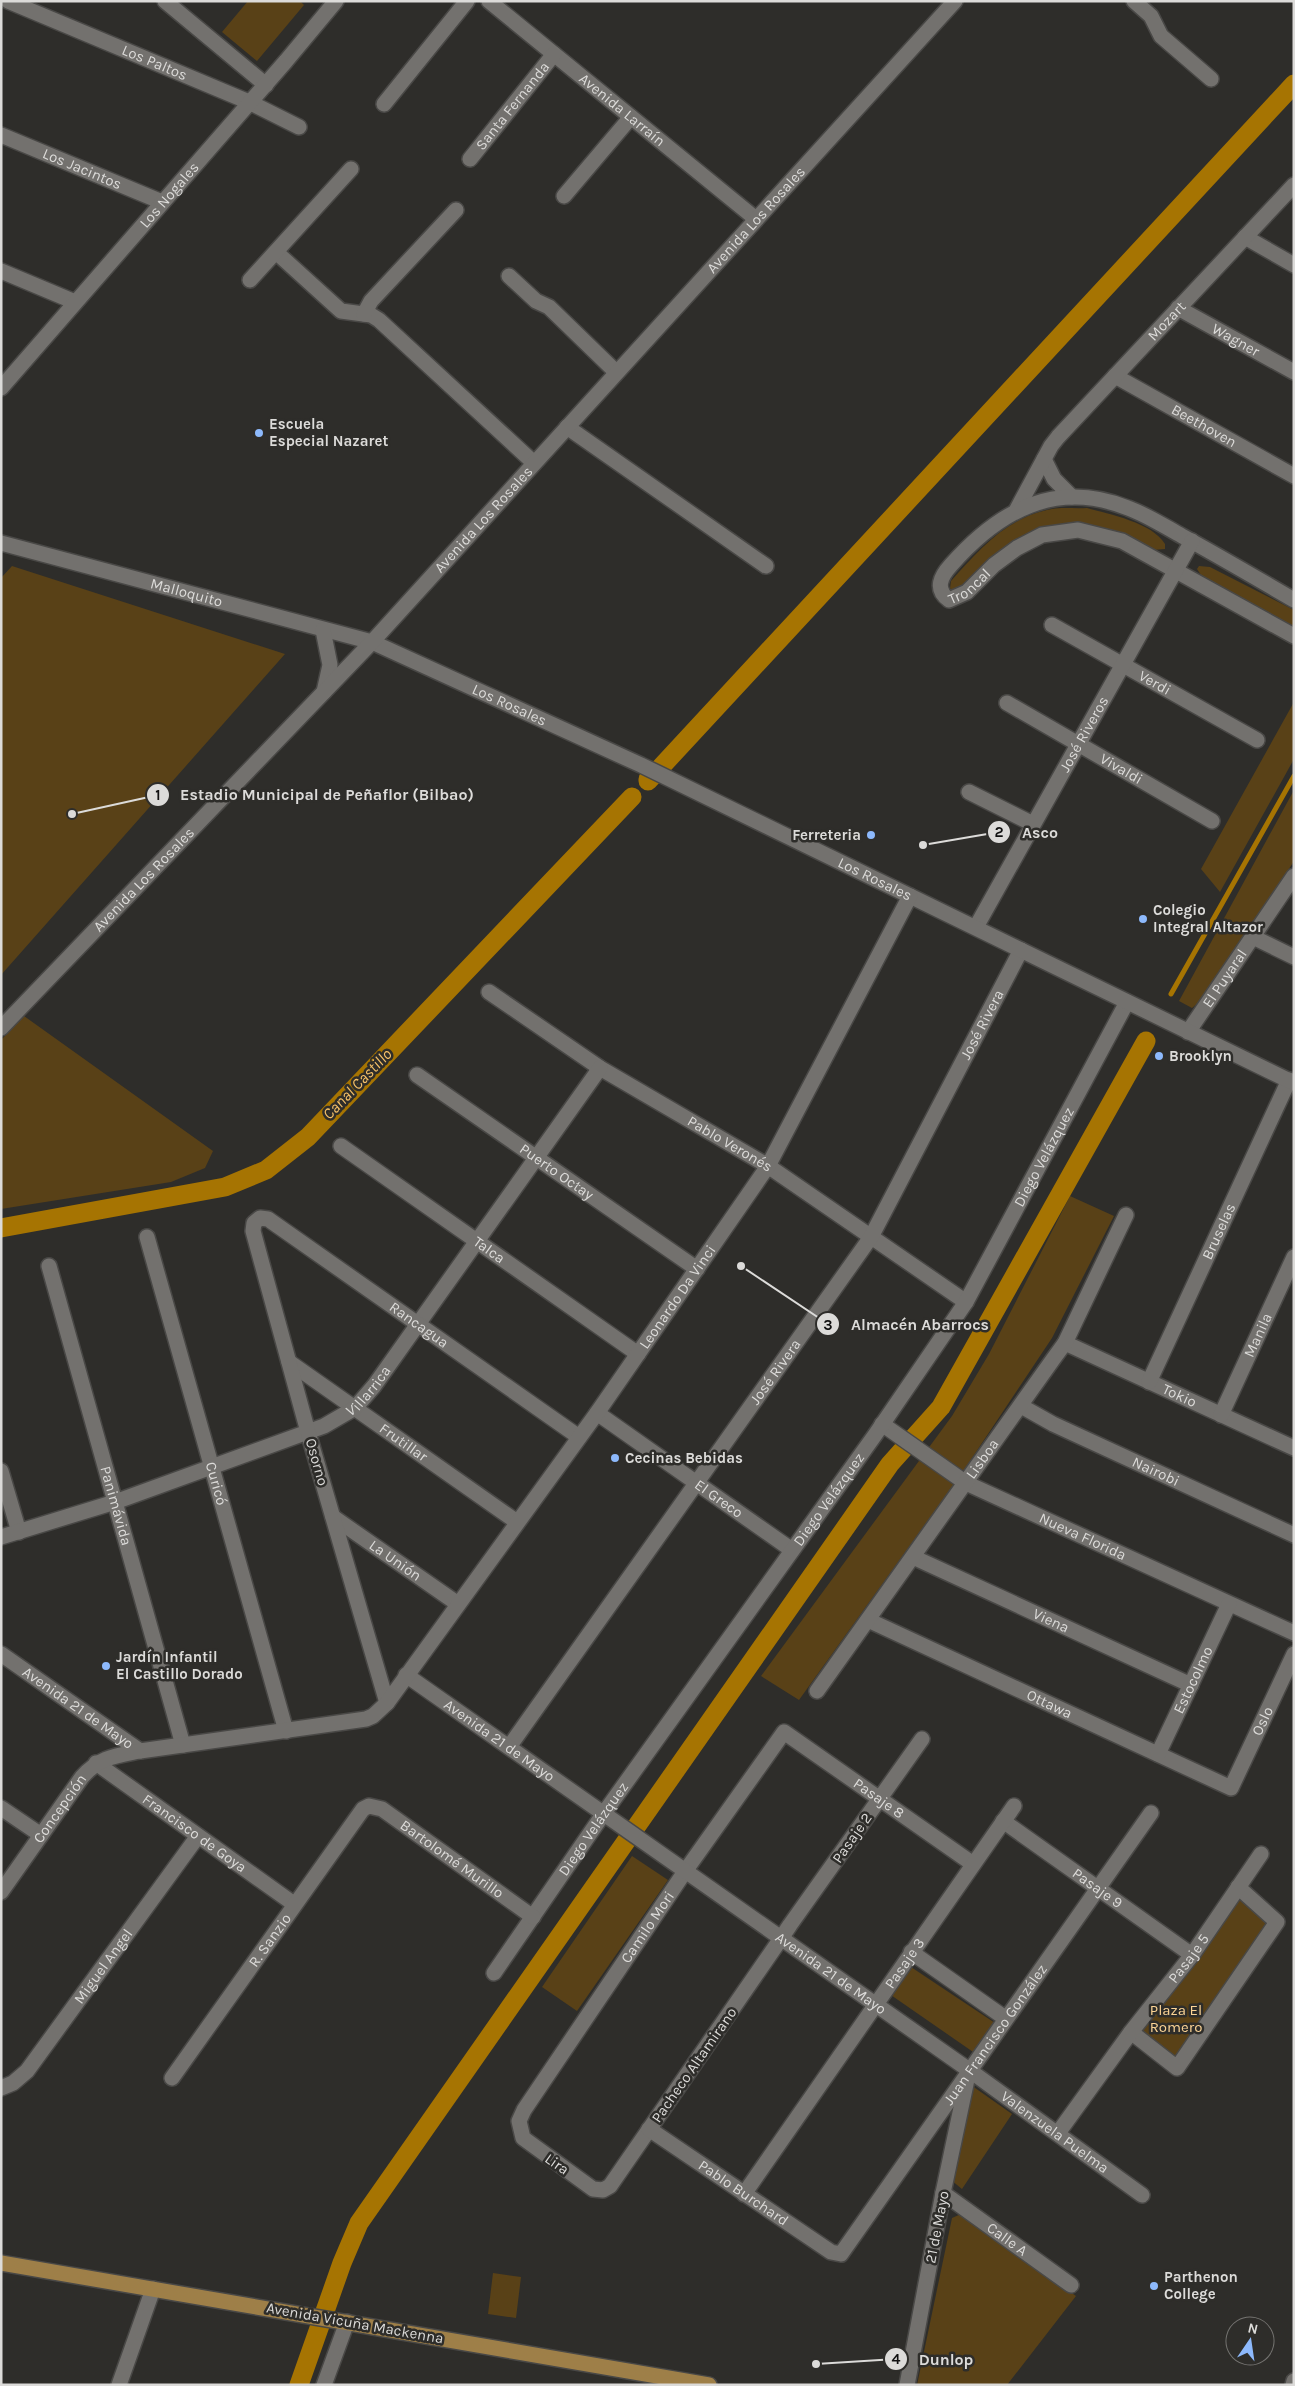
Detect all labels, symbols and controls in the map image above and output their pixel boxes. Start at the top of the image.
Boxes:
street label: Los Paltos [119,41,190,84]
street label: Santa Fernanda [472,58,553,154]
street label: Avenida Larraín [576,69,669,150]
street label: Los Jacintos [40,144,124,193]
street label: Los Nogales [136,158,203,232]
street label: Avenida Los Rosales [703,163,809,277]
street label: Mozart [1144,297,1190,344]
street label: Wagner [1209,319,1263,361]
street label: Beethoven [1168,400,1240,451]
place label: Escuela Especial Nazaret [269,415,388,450]
marker: Escuela Especial Nazaret [253,427,265,439]
street label: Avenida Los Rosales [430,462,536,577]
street label: Troncal [945,565,994,608]
street label: Malloquito [149,574,224,611]
street label: Verdi [1135,666,1174,699]
street label: Los Rosales [469,680,549,730]
street label: José Riveros [1056,693,1112,775]
street label: Vivaldi [1097,749,1146,788]
callout: Estadio Municipal de Peñaflor (Bilbao) [145,779,484,810]
text: Estadio Municipal de Peñaflor (Bilbao) [180,785,474,804]
text: 1 [155,786,161,804]
callout: Asco [987,817,1068,848]
text: 2 [994,823,1004,841]
text: Asco [1022,823,1058,842]
street label: Avenida Los Rosales [90,824,198,935]
place label: Ferreteria [792,826,861,844]
marker: Ferreteria [865,829,877,841]
street label: Los Rosales [835,853,915,905]
place label: Colegio Integral Altazor [1153,901,1263,936]
marker: Colegio Integral Altazor [1137,913,1149,925]
street label: El Puyaral [1198,946,1251,1011]
street label: José Rivera [956,987,1008,1063]
water label: Canal Castillo [318,1044,396,1123]
place label: Brooklyn [1169,1047,1232,1065]
marker: Brooklyn [1153,1050,1165,1062]
street label: Diego Velázquez [1010,1104,1078,1210]
street label: Pablo Veronés [684,1112,776,1176]
street label: Puerto Octay [516,1140,597,1204]
street label: Bruselas [1198,1200,1240,1262]
street label: Talca [470,1233,509,1267]
street label: Leonardo Da Vinci [635,1242,720,1352]
street label: Rancagua [386,1298,452,1352]
callout: Almacén Abarrocs [816,1309,999,1340]
street label: Manila [1240,1310,1276,1360]
text: Almacén Abarrocs [851,1315,989,1334]
text: 3 [823,1316,833,1334]
street label: José Rivera [746,1336,805,1408]
street label: Villarrica [343,1362,395,1420]
street label: Tokio [1160,1380,1199,1411]
street label: Frutillar [376,1419,432,1466]
street label: Lisboa [962,1435,1003,1482]
street label: Osorno [302,1436,332,1488]
place label: Cecinas Bebidas [625,1449,743,1467]
street label: Diego Velázquez [789,1449,868,1549]
marker: Cecinas Bebidas [609,1452,621,1464]
street label: Nairobi [1129,1453,1182,1490]
street label: Curicó [202,1460,231,1507]
street label: Panimávida [96,1464,136,1548]
street label: El Greco [691,1475,747,1522]
street label: Nueva Florida [1036,1509,1129,1564]
street label: La Unión [366,1536,425,1585]
street label: Viena [1030,1604,1072,1637]
street label: Estocolmo [1169,1643,1217,1717]
place label: Jardín Infantil El Castillo Dorado [116,1648,243,1683]
marker: Jardín Infantil El Castillo Dorado [100,1660,112,1672]
street label: Avenida 21 de Mayo [19,1663,137,1753]
street label: Ottawa [1024,1686,1075,1722]
street label: Avenida 21 de Mayo [440,1695,558,1786]
street label: Oslo [1248,1704,1277,1738]
street label: Concepción [29,1771,90,1847]
street label: Pasaje 8 [850,1774,908,1822]
street label: Diego Velázquez [554,1779,632,1879]
street label: Francisco de Goya [139,1790,250,1876]
street label: Pasaje 2 [828,1809,876,1867]
street label: Bartolomé Murillo [397,1816,507,1902]
street label: Pasaje 9 [1069,1864,1126,1912]
street label: Camilo Mori [617,1888,678,1967]
street label: R. Sanzio [245,1910,295,1971]
street label: Miguel Angel [70,1925,136,2007]
street label: Avenida 21 de Mayo [772,1928,890,2018]
street label: Pasaje 5 [1164,1930,1213,1987]
street label: Pasaje 3 [881,1935,928,1992]
street label: Juan Francisco González [940,1961,1051,2108]
park label: Plaza El Romero [1150,2001,1202,2036]
street label: Pacheco Altamirano [647,2004,741,2126]
street label: Valenzuela Puelma [997,2087,1112,2177]
street label: Lira [542,2149,572,2179]
street label: Pablo Burchard [695,2156,792,2230]
street label: 21 de Mayo [921,2189,953,2265]
street label: Calle A [983,2218,1031,2260]
place label: Parthenon College [1164,2268,1238,2303]
marker: Parthenon College [1148,2280,1160,2292]
street label: Avenida Vicuña Mackenna [265,2299,445,2347]
north arrow [1225,2316,1275,2366]
text: N [1246,2319,1260,2338]
callout: Dunlop [883,2344,983,2375]
text: 4 [892,2350,901,2368]
text: Dunlop [919,2350,974,2369]

